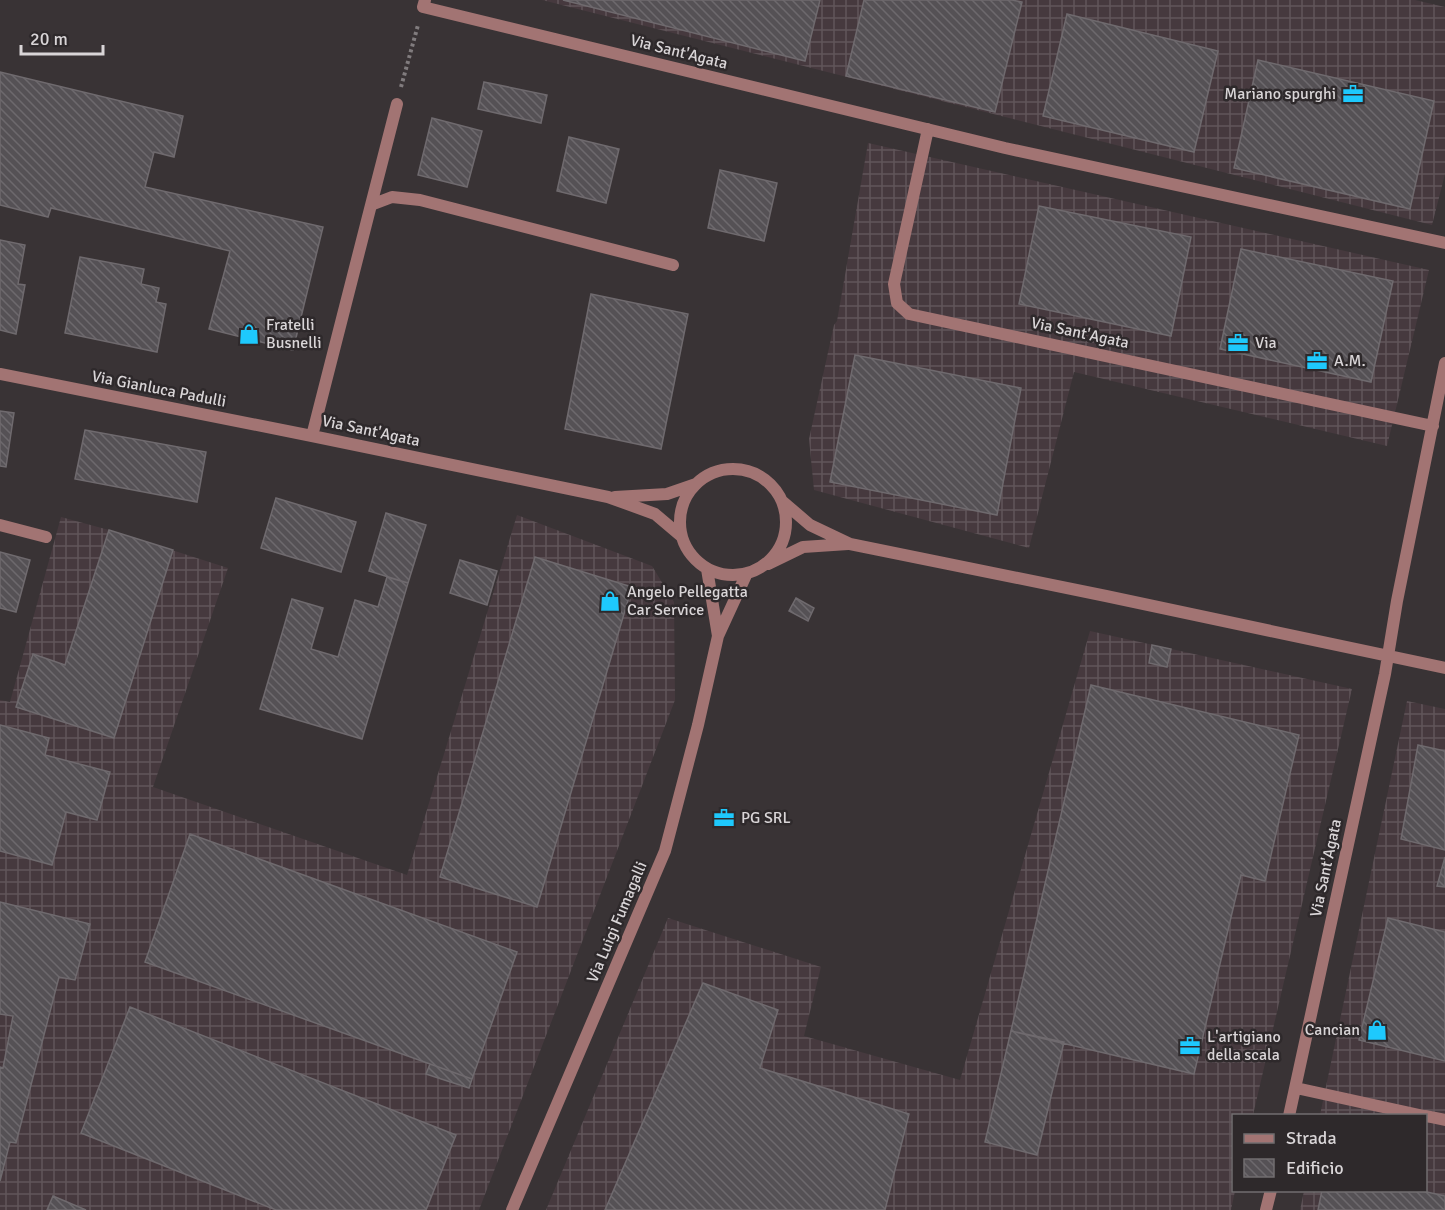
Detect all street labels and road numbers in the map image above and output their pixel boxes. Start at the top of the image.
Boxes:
street label: Via Sant'Agata [628,30,730,74]
street label: Via Sant'Agata [1029,313,1131,353]
street label: Via Gianluca Padulli [90,366,228,412]
street label: Via Sant'Agata [320,411,422,451]
street label: Via Sant'Agata [1306,817,1346,919]
street label: Via Luigi Fumagalli [582,858,652,986]

